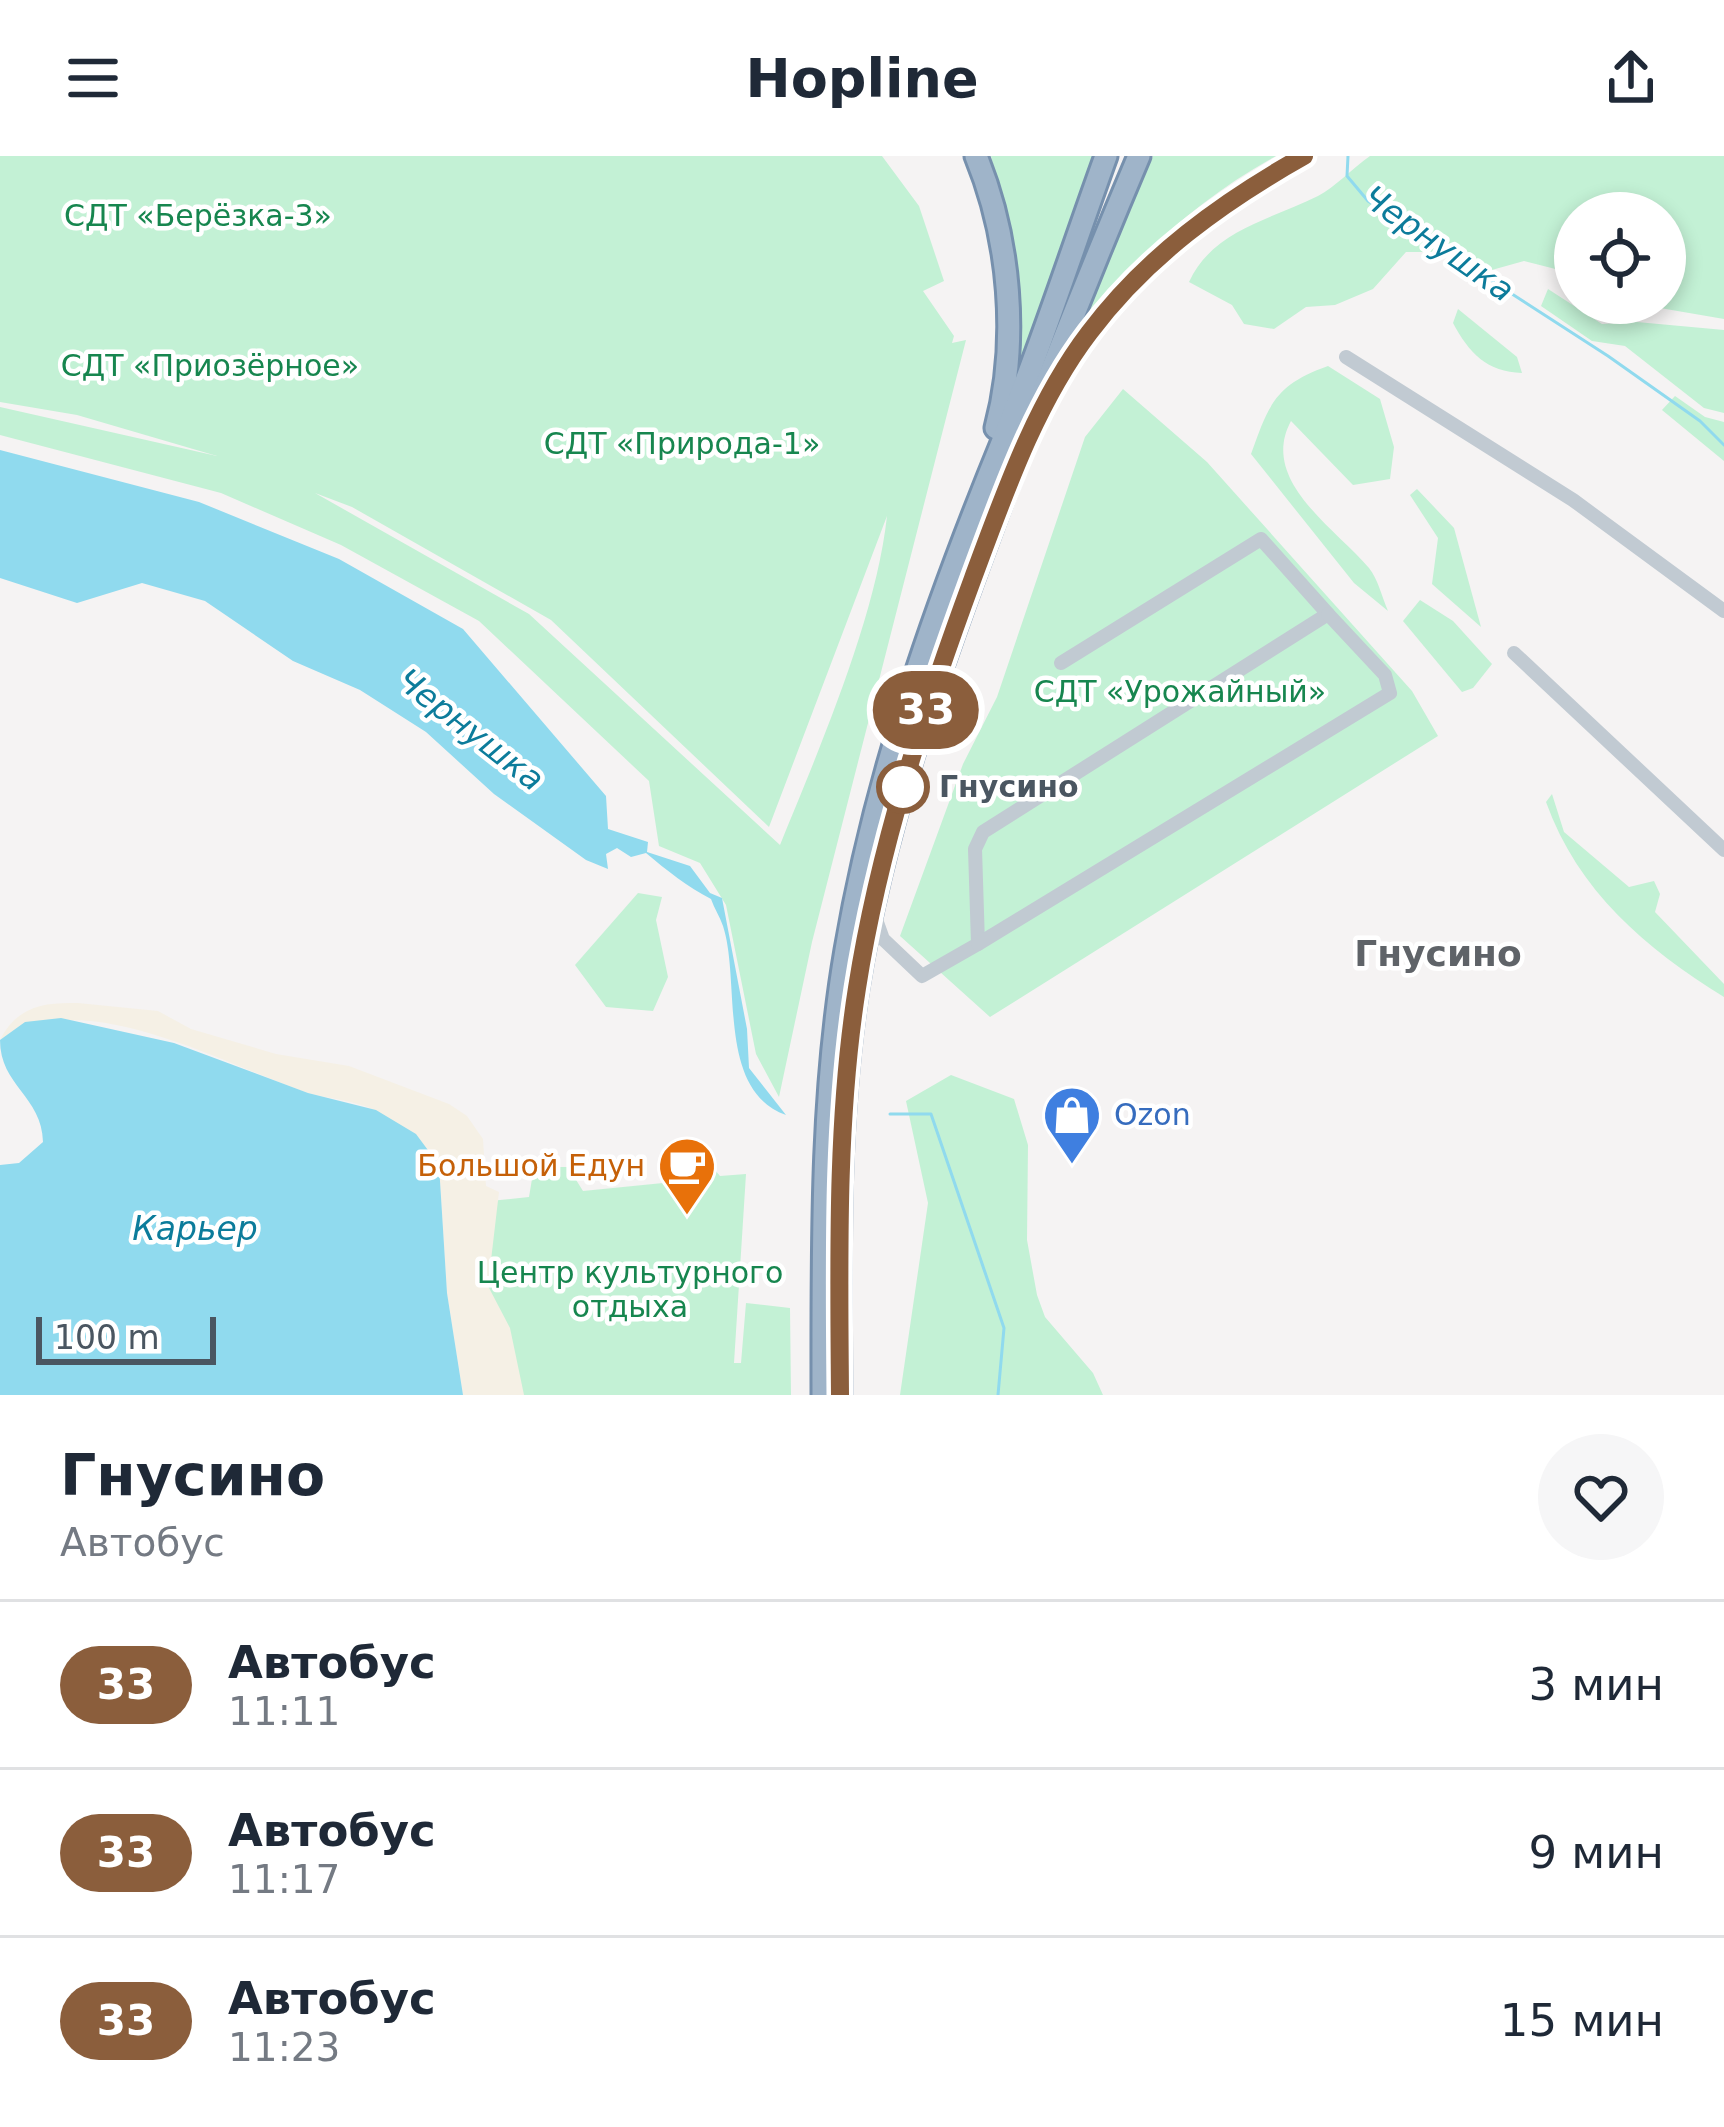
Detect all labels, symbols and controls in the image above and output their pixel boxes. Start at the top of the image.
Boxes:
icon: menu [60,45,126,111]
icon: share [1598,45,1664,111]
text: Hopline [745,47,979,110]
water label: Чернушка [1356,177,1522,310]
map controls [1554,192,1686,324]
button: locate [1554,192,1686,324]
park label: СДТ «Берёзка-3» [64,198,332,233]
park label: СДТ «Приозёрное» [61,348,359,383]
park label: СДТ «Природа-1» [544,426,820,461]
water label: Чернушка [390,660,552,799]
line badge: 33 [872,671,980,749]
park label: СДТ «Урожайный» [1034,674,1326,709]
text: 33 [897,685,955,734]
marker: Гнусино [878,762,928,812]
place label: Гнусино [939,769,1079,804]
district label: Гнусино [1354,933,1522,974]
shop icon: Ozon [1041,1084,1103,1166]
place label: Ozon [1114,1097,1191,1132]
cafe icon: Большой Едун [656,1135,718,1217]
place label: Большой Едун [417,1148,645,1183]
water label: Карьер [132,1209,258,1248]
park label: Центр культурного отдыха [477,1255,783,1324]
scale bar [36,1311,216,1364]
text: 100 m [54,1318,160,1357]
button: heart [1538,1434,1664,1560]
text: Гнусино [60,1442,325,1508]
text: Автобус [60,1520,225,1565]
text: Автобус [228,1636,436,1689]
text: 3 мин [1528,1658,1664,1711]
text: 33 [97,1660,155,1709]
text: 11:11 [228,1689,340,1734]
text: Автобус [228,1804,436,1857]
text: 9 мин [1528,1826,1664,1879]
text: 33 [97,1828,155,1877]
text: 11:17 [228,1857,340,1902]
text: Автобус [228,1972,436,2025]
text: 15 мин [1500,1994,1664,2047]
text: 33 [97,1996,155,2045]
text: 11:23 [228,2025,340,2070]

